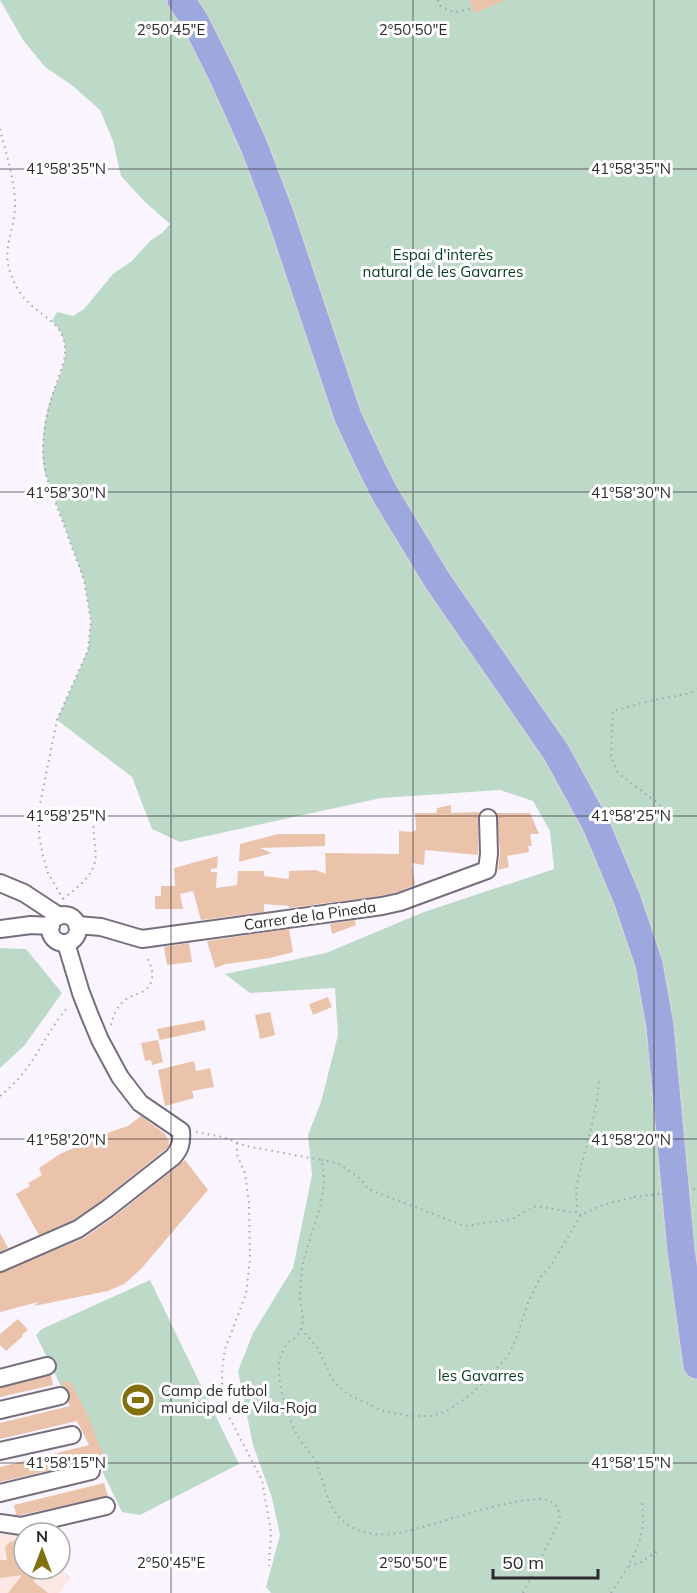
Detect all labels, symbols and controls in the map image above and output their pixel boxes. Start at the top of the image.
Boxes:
text: 2°50'45"E [137,20,205,39]
text: 2°50'50"E [379,20,447,39]
text: 41°58'35"N [26,159,106,178]
text: 41°58'35"N [591,159,671,178]
park label: Espai d'interès natural de les Gavarres [363,245,523,281]
text: 41°58'30"N [26,483,106,502]
text: 41°58'30"N [591,483,671,502]
text: 41°58'25"N [26,806,106,825]
text: 41°58'25"N [591,806,671,825]
street label: Carrer de la Pineda [243,897,377,934]
text: 41°58'20"N [26,1130,106,1149]
text: 41°58'20"N [591,1130,671,1149]
park label: les Gavarres [438,1366,524,1385]
place label: Camp de futbol municipal de Vila-Roja [161,1381,317,1417]
sports icon: Camp de futbol municipal de Vila-Roja [120,1382,156,1418]
text: 41°58'15"N [26,1453,106,1472]
text: 41°58'15"N [591,1453,671,1472]
north arrow [12,1521,72,1581]
text: N [36,1526,48,1546]
scale bar [493,1542,598,1580]
text: 50 m [502,1551,544,1574]
text: 2°50'45"E [137,1553,205,1572]
text: 2°50'50"E [379,1553,447,1572]

